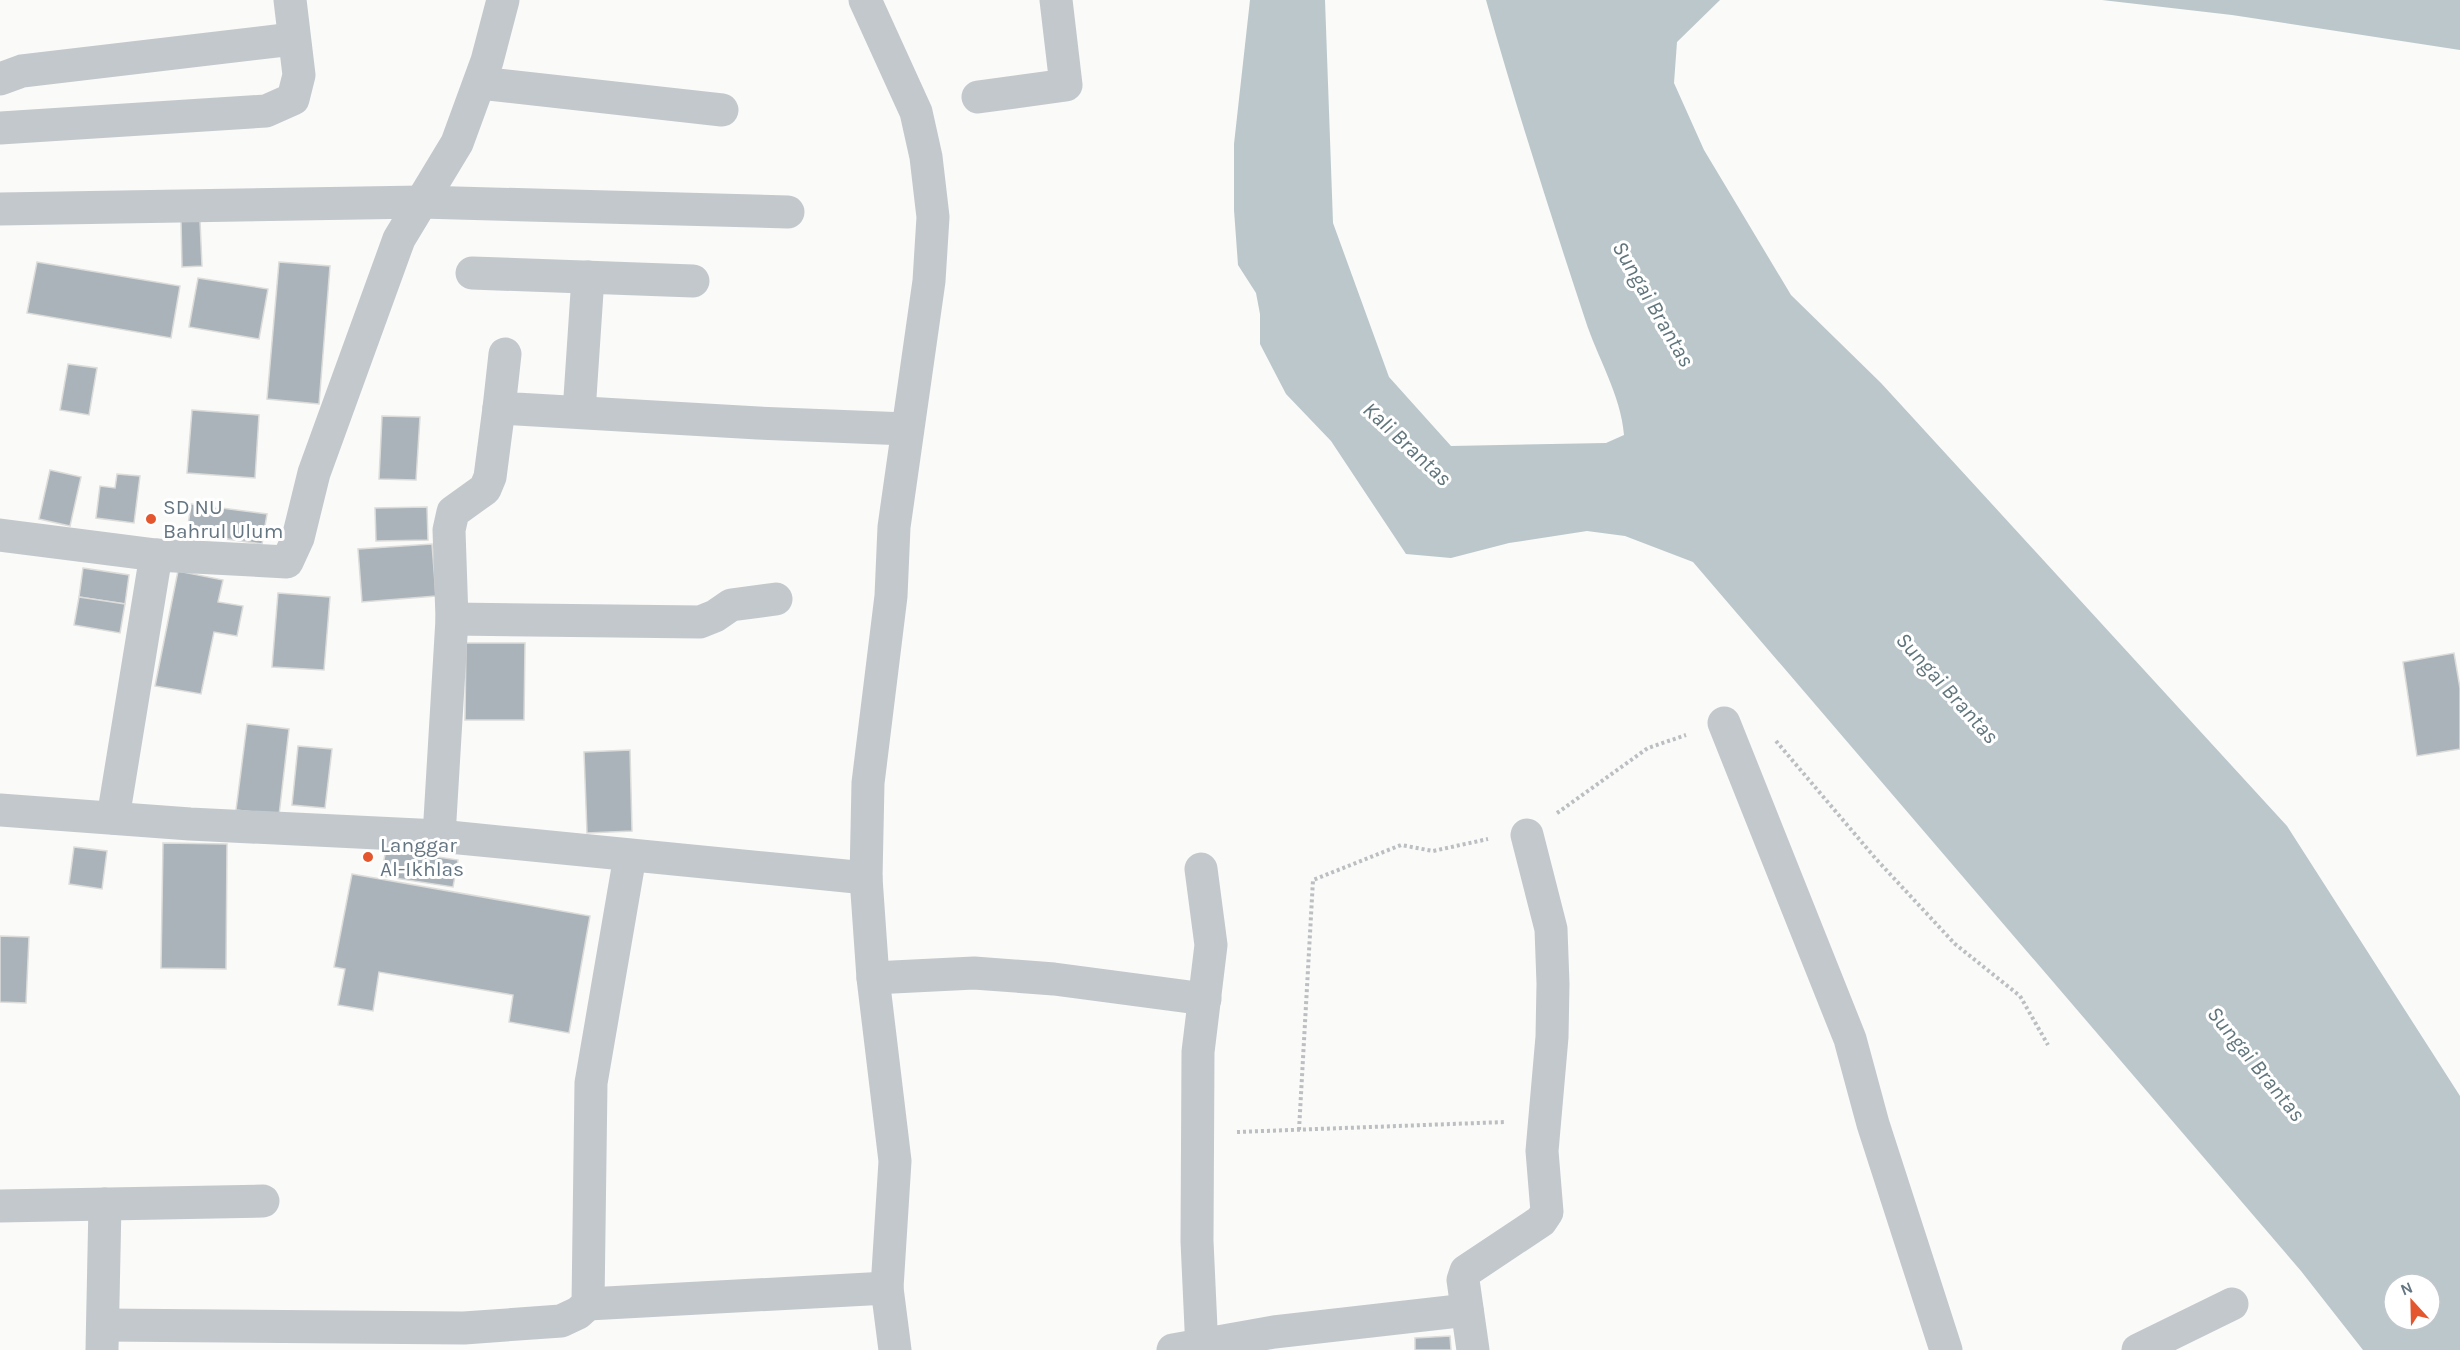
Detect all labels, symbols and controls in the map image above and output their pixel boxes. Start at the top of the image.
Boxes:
water label: Sungai Brantas [1607,237,1699,371]
water label: Kali Brantas [1357,397,1457,491]
place label: SD NU Bahrul Ulum [163,495,283,543]
marker: SD NU Bahrul Ulum [144,512,158,526]
water label: Sungai Brantas [1890,627,2004,749]
place label: Langgar Al-Ikhlas [380,833,464,881]
marker: Langgar Al-Ikhlas [361,850,375,864]
water label: Sungai Brantas [2202,1001,2310,1127]
north arrow [2382,1272,2442,1332]
text: N [2398,1278,2415,1300]

